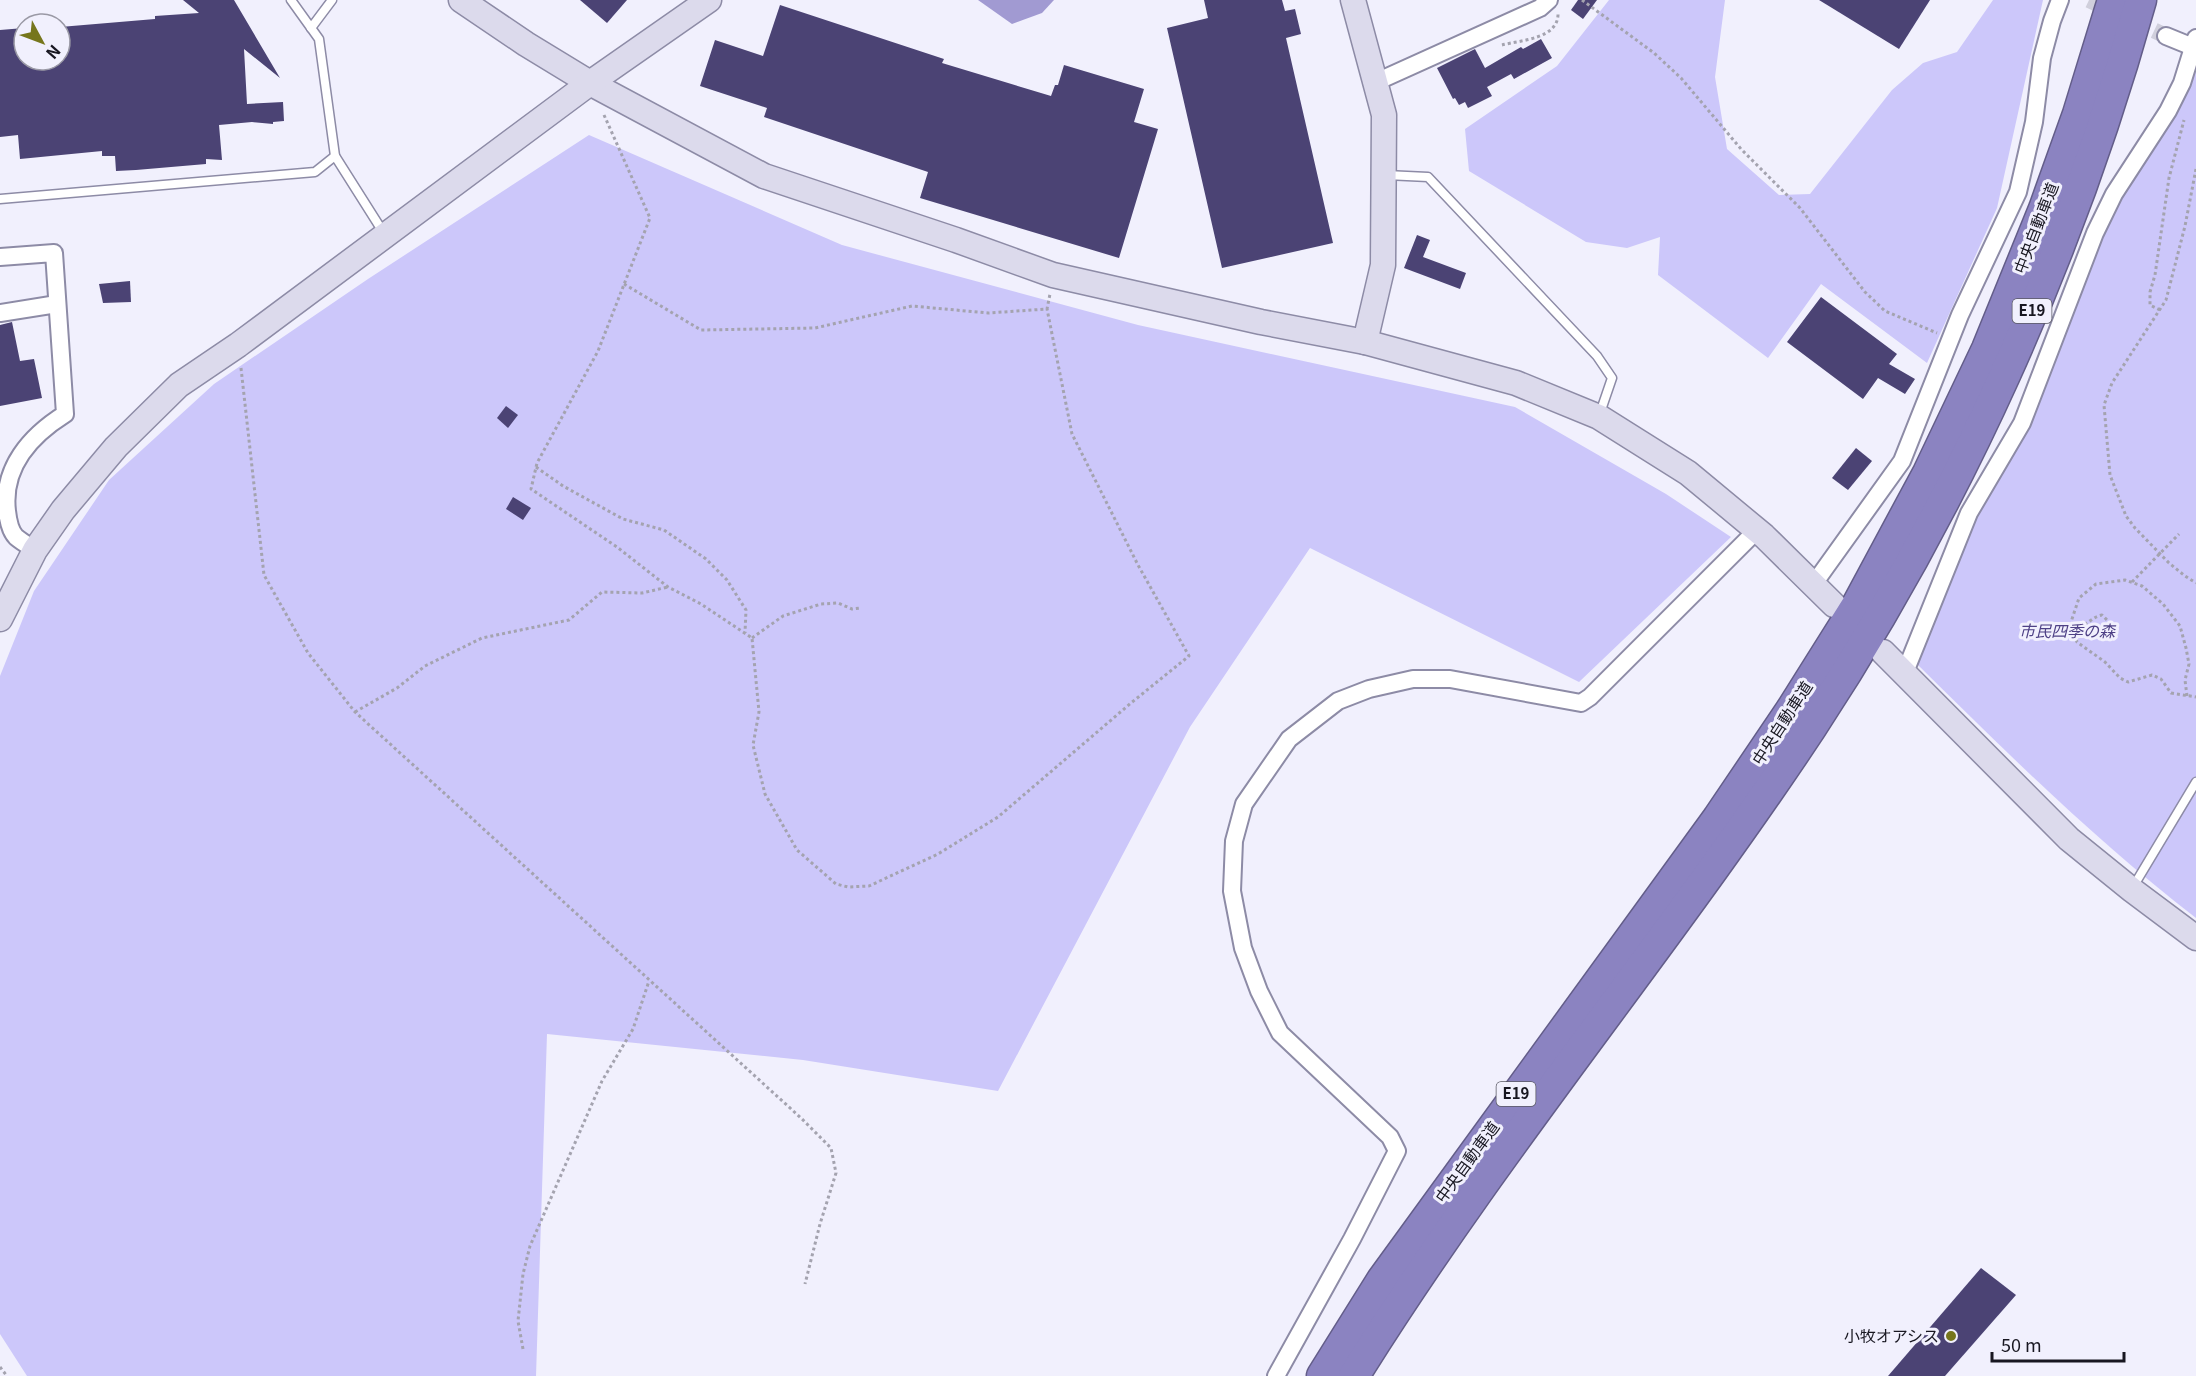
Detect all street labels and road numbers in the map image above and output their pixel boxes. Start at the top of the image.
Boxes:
street label: 中央自動車道 [2007,179,2063,277]
road number: E19 [2012,299,2052,323]
street label: 中央自動車道 [1745,676,1817,769]
road number: E19 [1496,1082,1536,1106]
street label: 中央自動車道 [1428,1116,1504,1207]

